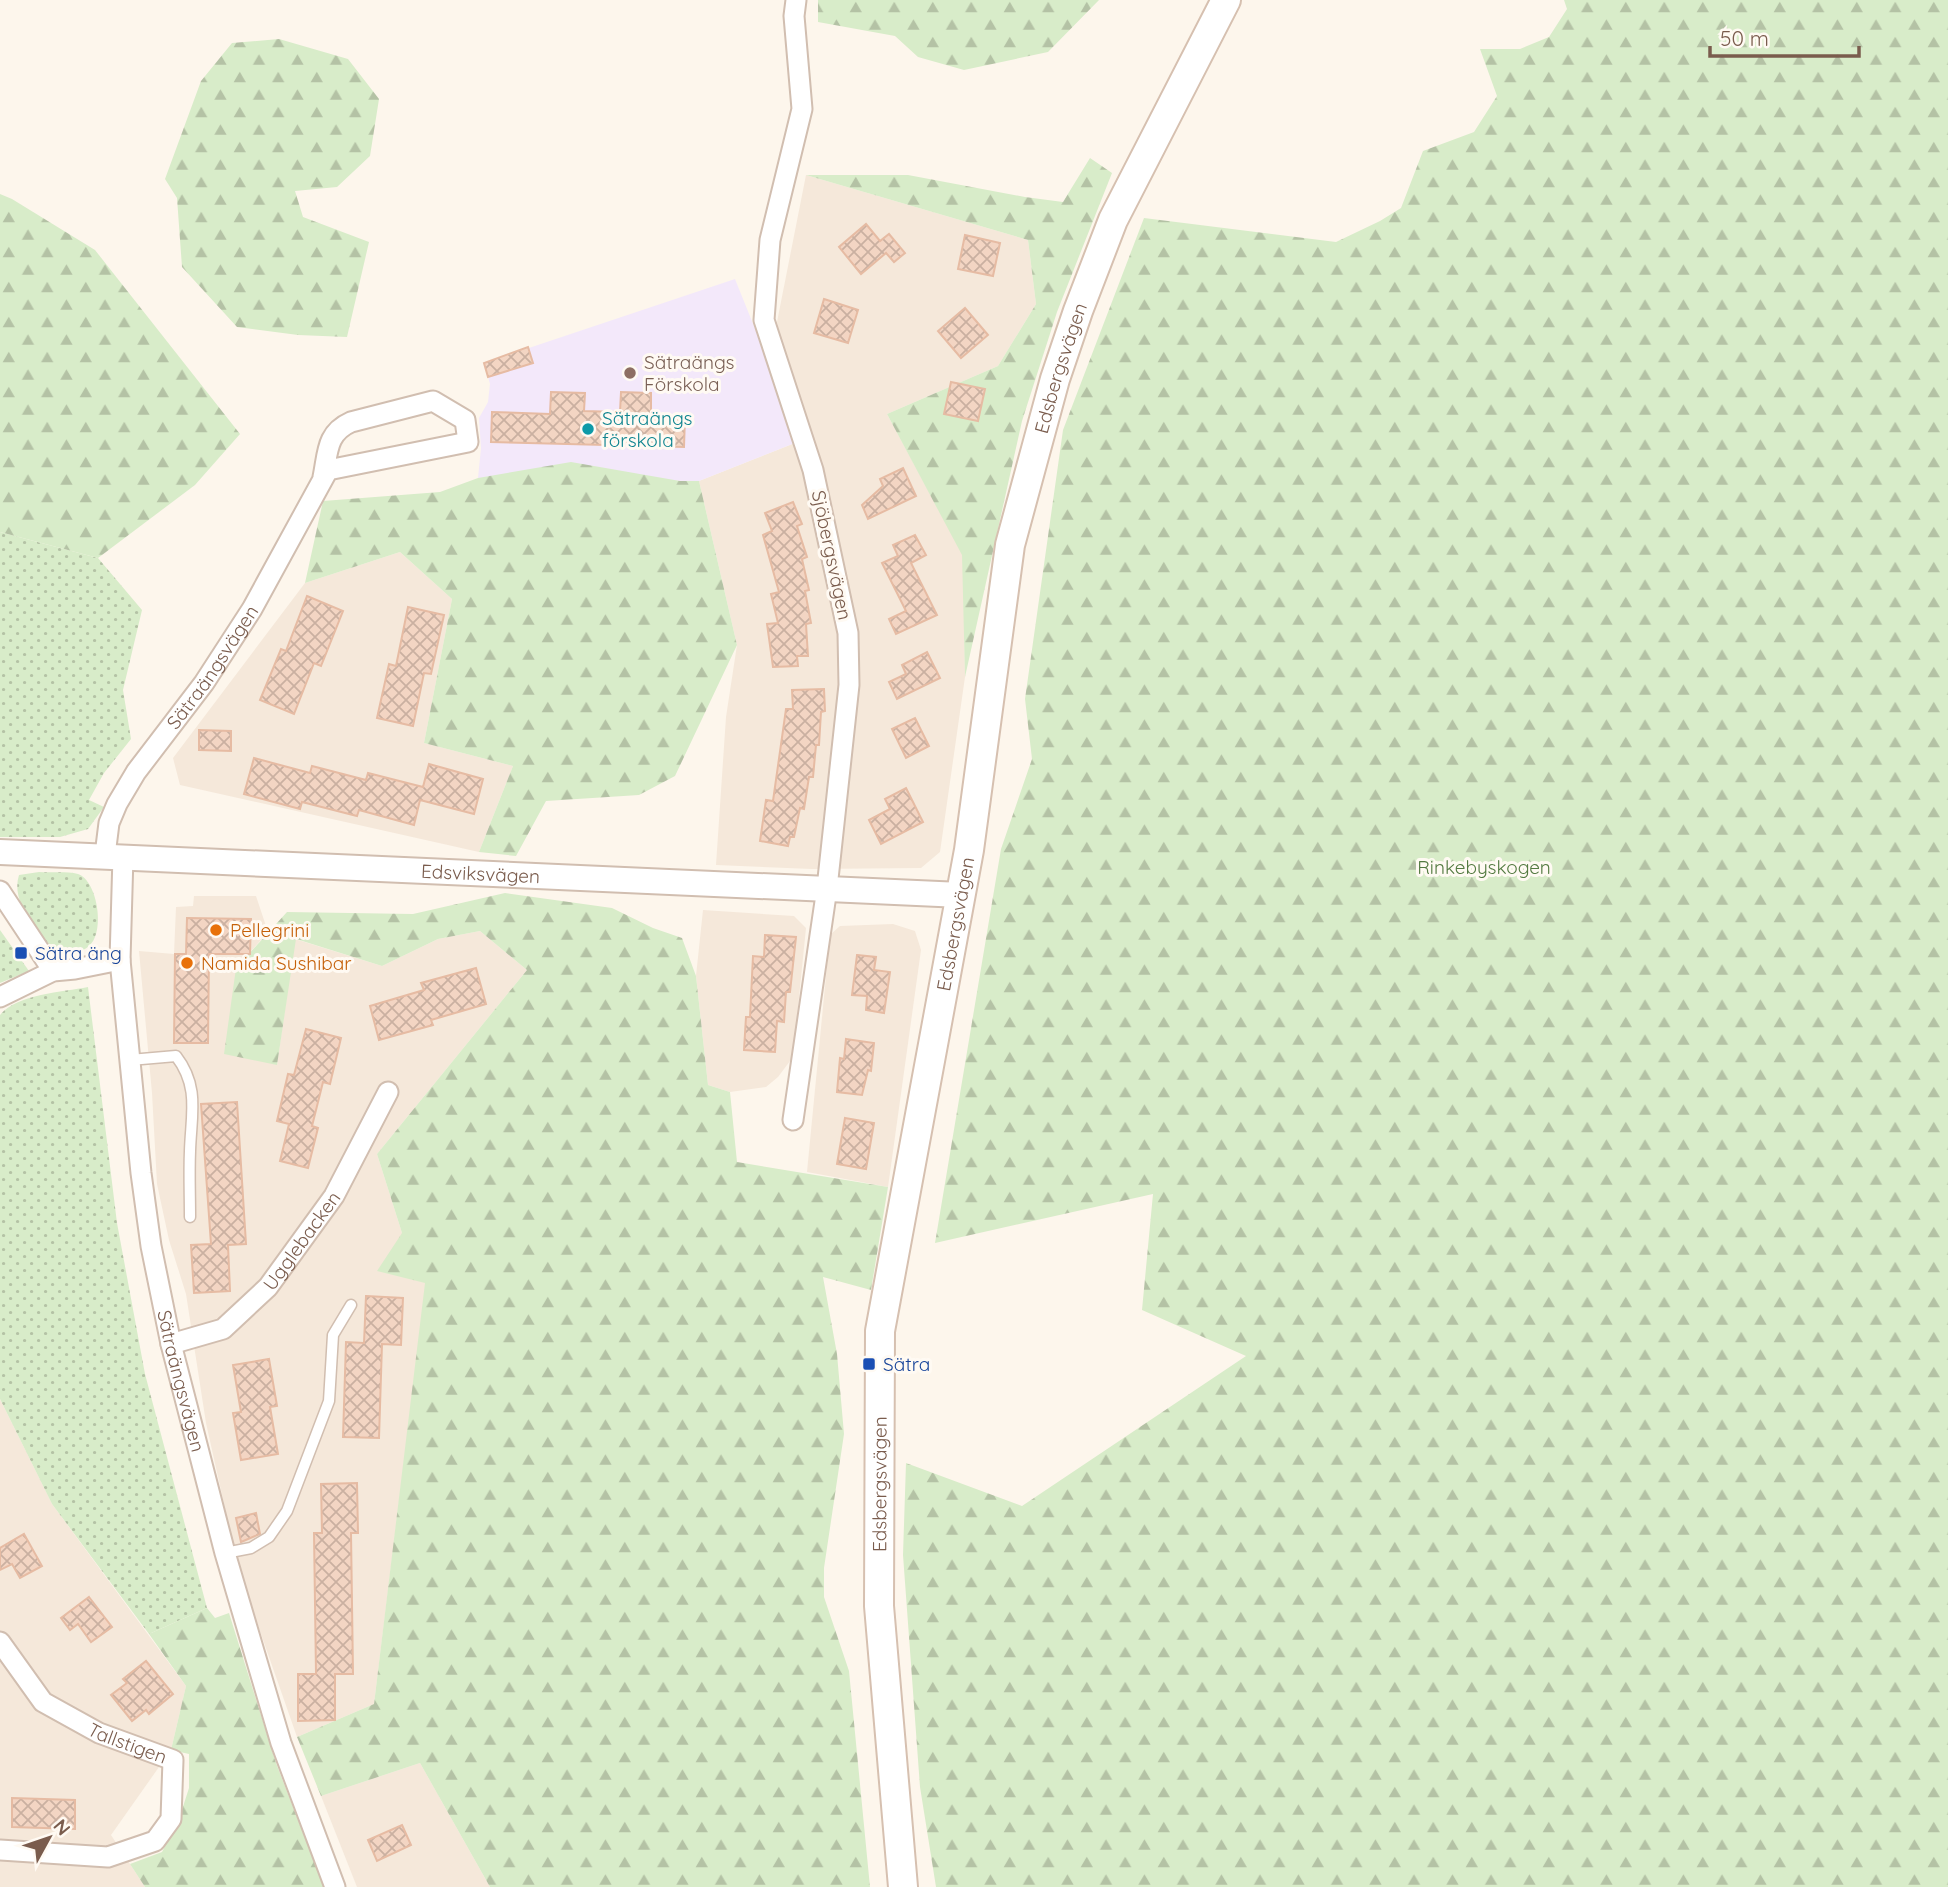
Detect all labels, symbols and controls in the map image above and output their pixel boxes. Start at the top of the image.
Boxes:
scale bar [1710,14,1859,58]
text: 50 m [1720,25,1769,51]
street label: Edsbergsvägen [1029,299,1092,436]
place label: Sätraängs Förskola [644,350,735,396]
marker: Sätraängs Förskola [622,365,638,381]
place label: Sätraängs förskola [602,406,693,452]
marker: Sätraängs förskola [580,421,596,437]
street label: Sjöbergsvägen [807,488,857,622]
street label: Sätraängsvägen [161,600,263,734]
street label: Edsbergsvägen [931,855,979,993]
park label: Rinkebyskogen [1417,855,1551,879]
street label: Edsviksvägen [421,859,541,888]
place label: Pellegrini [230,918,309,942]
marker: Pellegrini [208,922,224,938]
place label: Sätra äng [35,941,122,965]
marker: Sätra äng [13,945,29,961]
place label: Namida Sushibar [201,951,352,975]
marker: Namida Sushibar [179,955,195,971]
street label: Ugglebacken [258,1186,346,1295]
street label: Sätraängsvägen [152,1308,210,1454]
place label: Sätra [883,1352,930,1376]
marker: Sätra [861,1356,877,1372]
street label: Edsbergsvägen [867,1416,892,1552]
street label: Tallstigen [83,1717,170,1769]
north arrow [14,1803,84,1873]
text: N [48,1814,76,1840]

